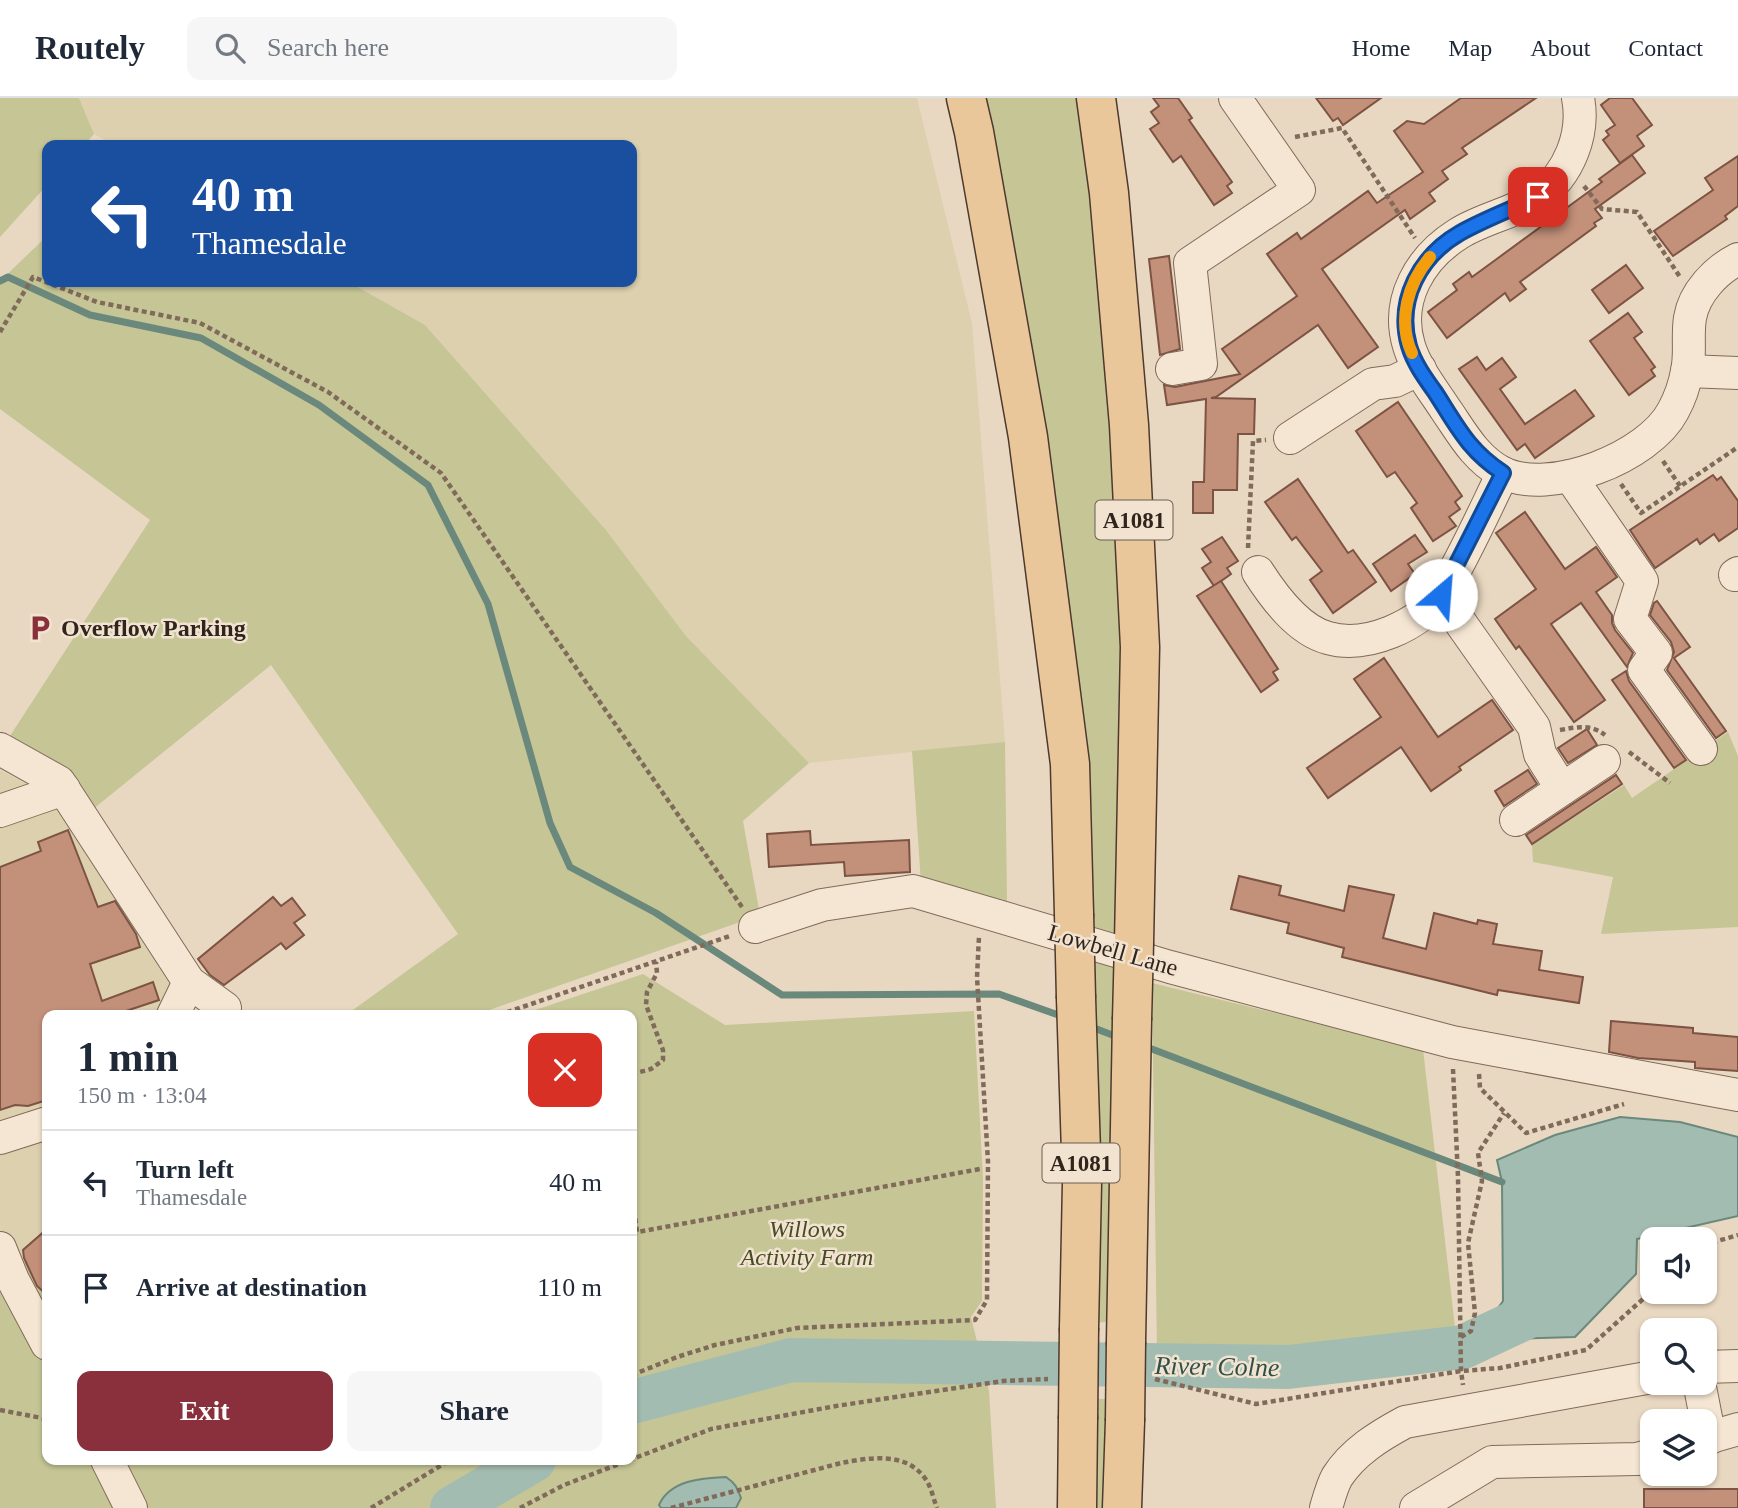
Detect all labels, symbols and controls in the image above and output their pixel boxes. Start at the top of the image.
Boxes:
search box [187,17,677,80]
icon: search [211,29,249,67]
text: Routely [35,30,145,66]
text: Search here [267,33,389,62]
text: Home [1352,35,1410,61]
text: Map [1448,35,1492,61]
text: About [1530,35,1590,61]
text: Contact [1628,35,1703,61]
text: 40 m [192,167,294,222]
pin [1508,167,1568,227]
icon: left [77,168,168,259]
icon: arrive [1519,178,1557,216]
text: Thamesdale [192,225,347,261]
road number: A1081 [1096,500,1172,540]
position arrow [1404,558,1478,632]
parking icon: Overflow Parking [25,613,55,643]
place label: Overflow Parking [61,615,246,641]
street label: Lowbell Lane [1045,919,1181,981]
button: close [528,1033,602,1107]
text: 1 min [77,1034,179,1080]
text: 150 m · 13:04 [77,1083,207,1108]
road number: A1081 [1042,1144,1120,1182]
text: Turn left [136,1155,234,1184]
icon: left [77,1164,115,1202]
text: 40 m [549,1168,602,1197]
text: Thamesdale [136,1185,247,1210]
park label: Willows Activity Farm [739,1216,873,1270]
map controls [1640,1227,1717,1486]
button: sound [1640,1227,1717,1304]
icon: arrive [77,1269,115,1307]
text: Arrive at destination [136,1273,367,1302]
text: 110 m [537,1273,602,1302]
button: search [1640,1318,1717,1395]
water label: River Colne [1153,1351,1280,1382]
button: Exit [77,1371,333,1451]
button: Share [347,1371,602,1451]
button: layers [1640,1409,1717,1486]

